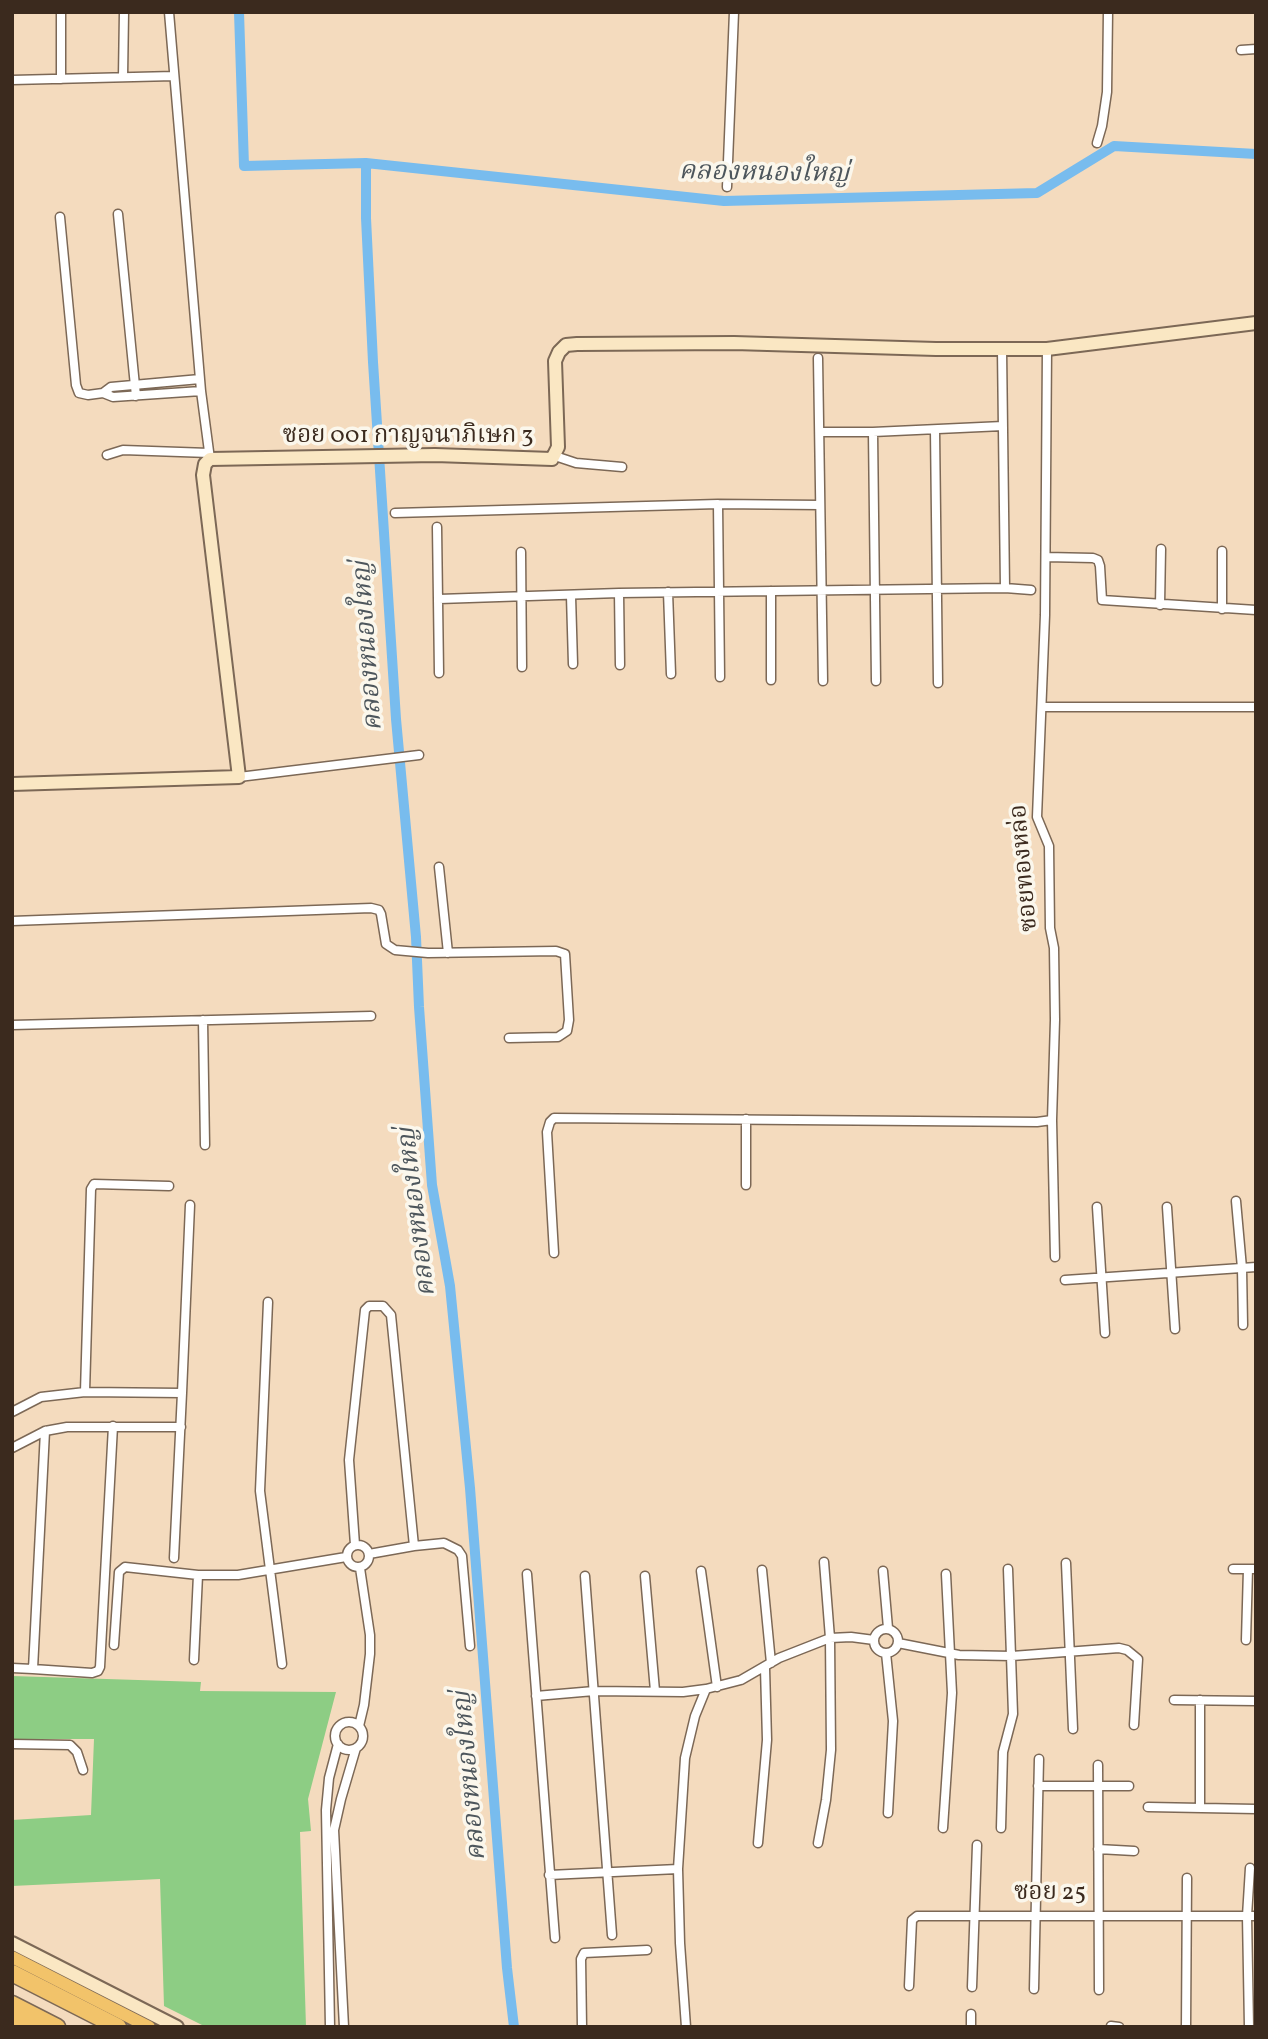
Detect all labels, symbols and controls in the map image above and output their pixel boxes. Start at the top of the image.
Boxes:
water label: คลองหนองใหญ่ [679,158,849,192]
street label: ซอย 001 กาญจนาภิเษก 3 [283,424,533,452]
water label: คลองหนองใหญ่ [349,560,391,732]
street label: ซอยทองหล่อ [1006,803,1046,933]
water label: คลองหนองใหญ่ [393,1126,445,1298]
water label: คลองหนองใหญ่ [449,1690,495,1862]
street label: ซอย 25 [1014,1881,1086,1909]

